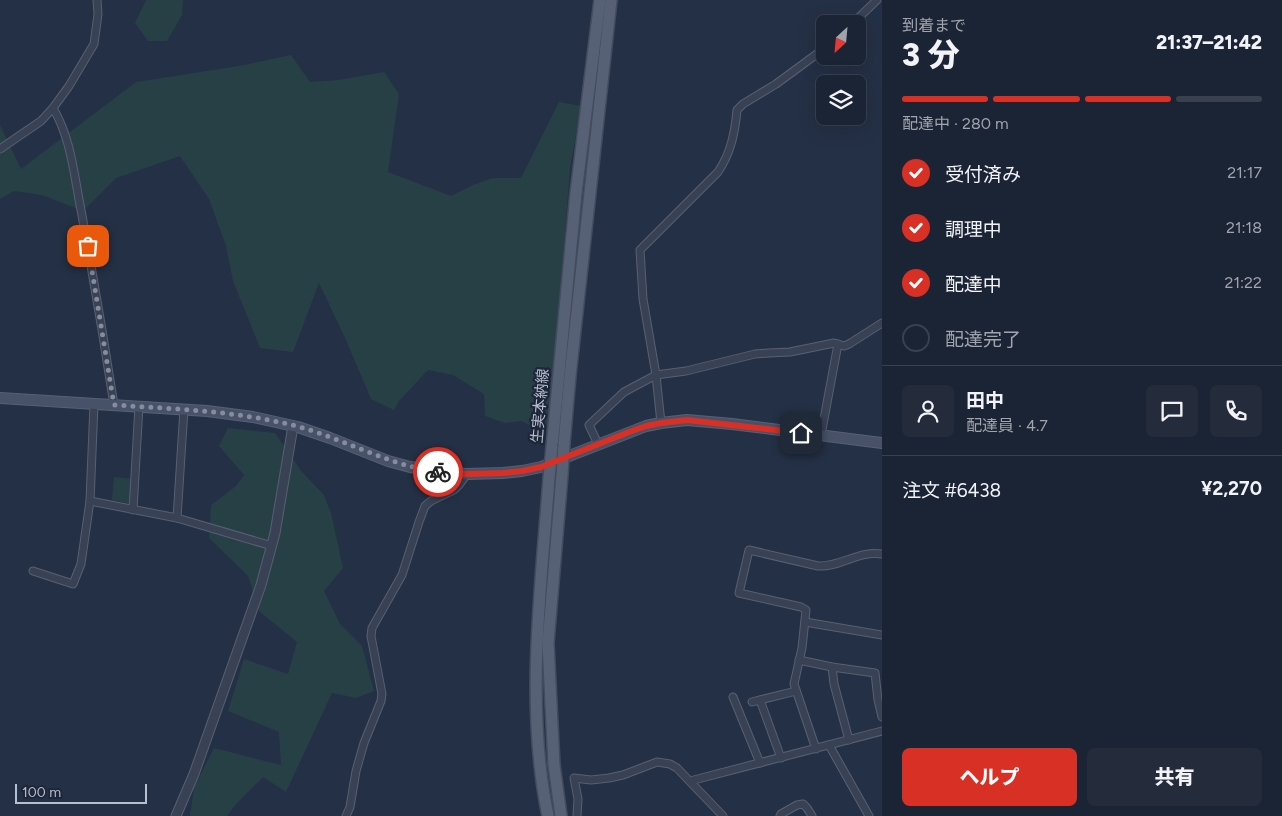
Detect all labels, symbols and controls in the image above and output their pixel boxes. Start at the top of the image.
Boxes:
north arrow [816,15,866,65]
map controls [816,15,866,125]
text: 到着まで [902,16,966,35]
text: 21:37–21:42 [1156,31,1262,54]
text: 3 分 [902,36,959,74]
button: layers [816,75,866,125]
text: 配達中 · 280 m [902,114,1009,133]
icon: check [902,159,930,187]
text: 受付済み [945,163,1021,186]
text: 21:17 [1227,163,1262,182]
icon: check [902,214,930,242]
text: 調理中 [945,218,1002,241]
text: 21:18 [1226,218,1262,237]
pin [67,225,109,267]
icon: bag [74,232,102,260]
icon: check [902,269,930,297]
text: 配達中 [945,273,1002,296]
text: 21:22 [1225,273,1262,292]
text: 配達完了 [945,328,1021,351]
street label: 生実本納線 [528,368,552,444]
button: person [902,385,954,437]
button: chat [1146,385,1198,437]
button: phone [1210,385,1262,437]
text: 田中 [966,389,1004,412]
pin [780,412,822,454]
text: 配達員 · 4.7 [966,416,1048,435]
icon: home [787,419,815,447]
courier [413,447,463,497]
icon: bike [424,458,452,486]
text: ¥2,270 [1201,477,1262,500]
text: 注文 #6438 [902,479,1001,502]
button: ヘルプ [902,748,1077,806]
button: 共有 [1087,748,1262,806]
scale bar [15,781,148,804]
text: 100 m [22,784,61,801]

